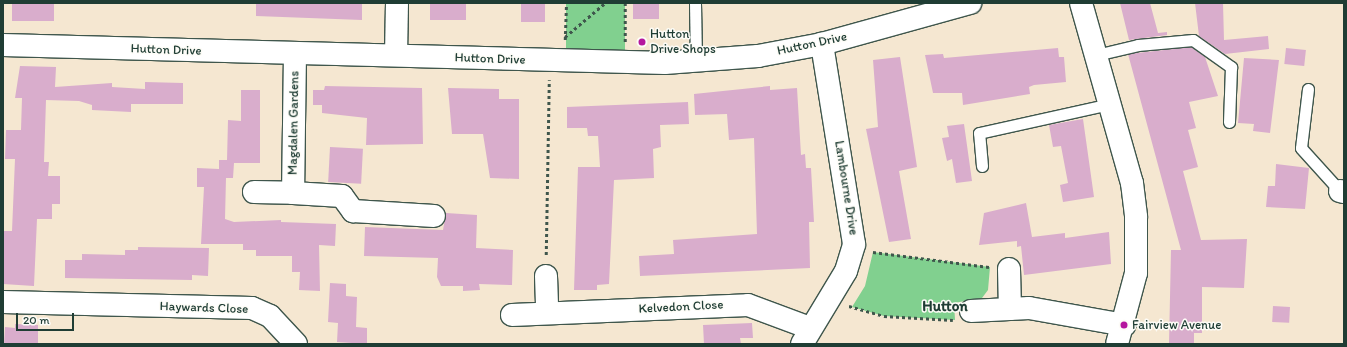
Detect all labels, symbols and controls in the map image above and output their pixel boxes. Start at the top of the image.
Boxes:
place label: Hutton Drive Shops [650,27,715,58]
street label: Hutton Drive [775,29,849,59]
marker: Hutton Drive Shops [637,37,647,47]
street label: Hutton Drive [130,41,202,59]
street label: Hutton Drive [454,50,526,68]
street label: Magdalen Gardens [285,71,303,175]
street label: Lambourne Drive [831,139,861,237]
street label: Kelvedon Close [638,297,724,317]
district label: Hutton [922,298,968,316]
street label: Haywards Close [159,299,249,317]
scale bar [18,305,76,331]
text: 20 m [23,313,50,327]
place label: Fairview Avenue [1132,317,1221,333]
marker: Fairview Avenue [1119,320,1129,330]

